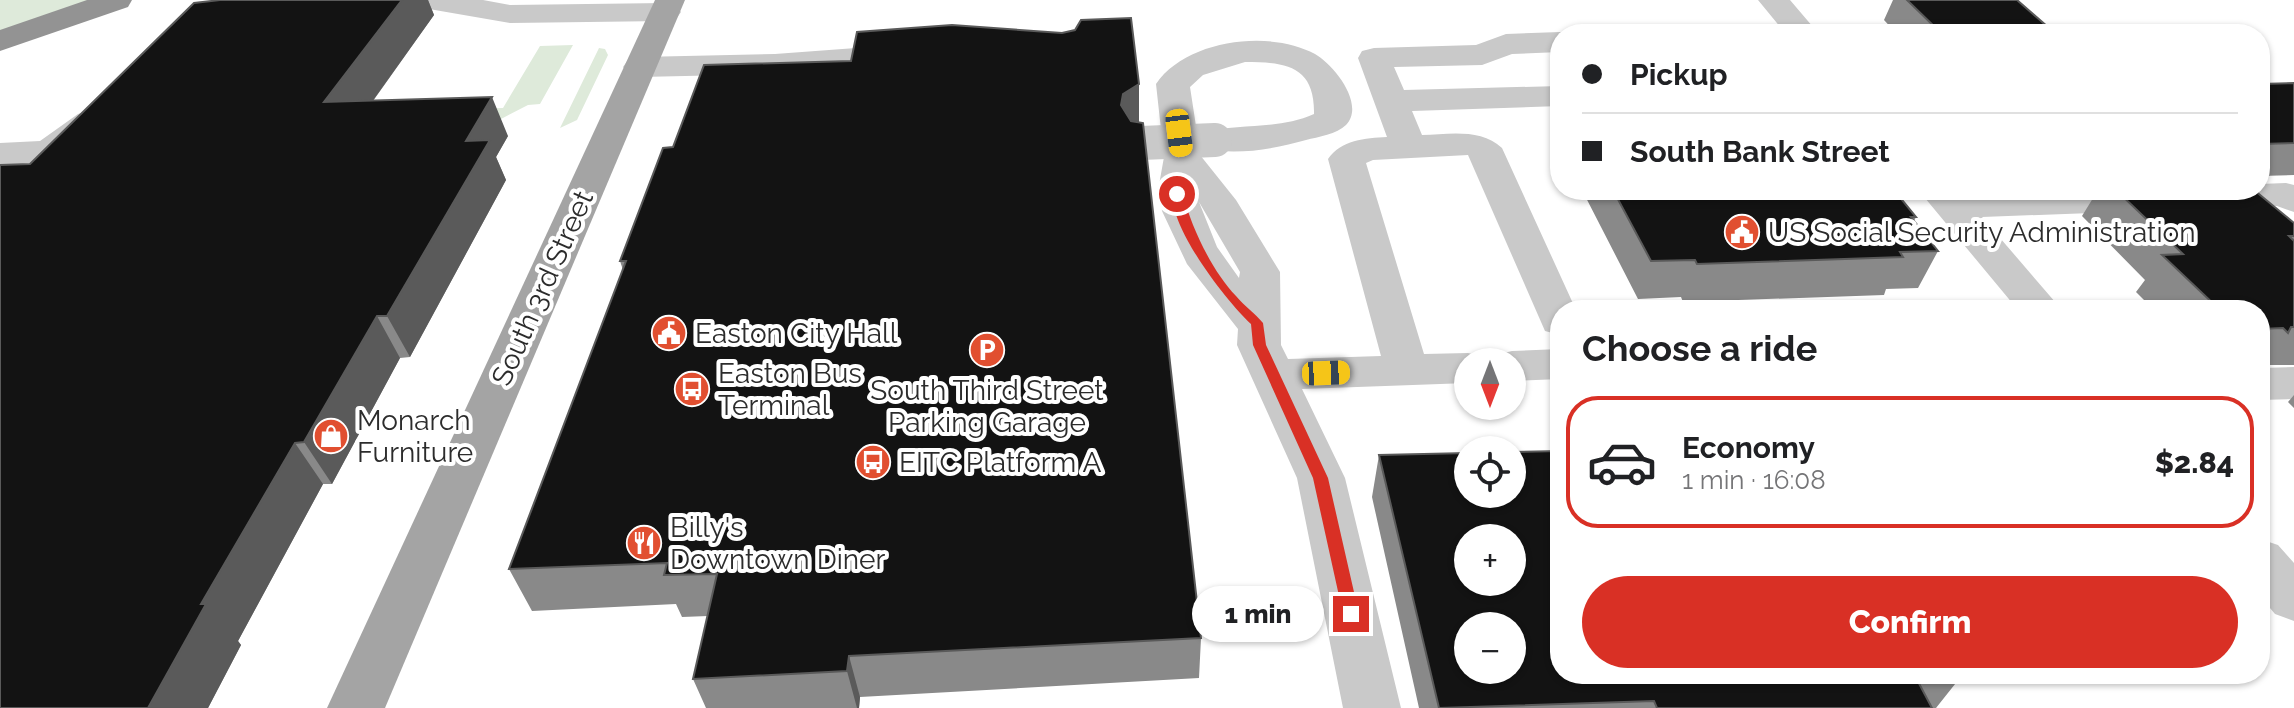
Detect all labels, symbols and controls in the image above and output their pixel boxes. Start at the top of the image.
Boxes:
text: Pickup [1630,57,1728,92]
car [1164,108,1194,158]
text: South Bank Street [1630,134,1890,169]
route start [1159,176,1195,212]
street label: South 3rd Street [485,185,600,391]
public building icon: US Social Security Administration [1723,213,1761,251]
place label: US Social Security Administration [1768,216,2196,249]
public building icon: Easton City Hall [650,314,688,352]
place label: Easton City Hall [695,317,898,350]
text: Choose a ride [1582,327,1817,369]
parking icon: South Third Street Parking Garage [968,331,1006,369]
north arrow [1454,348,1526,420]
map controls [1454,348,1526,684]
place label: Easton Bus Terminal [718,357,862,422]
car [1302,360,1350,386]
bus stop icon: Easton Bus Terminal [673,370,711,408]
place label: South Third Street Parking Garage [870,374,1104,439]
place label: Monarch Furniture [357,404,473,469]
shop icon: Monarch Furniture [312,417,350,455]
icon: car [1586,426,1658,498]
text: Economy [1682,430,1815,465]
button: locate [1454,436,1526,508]
bus stop icon: EITC Platform A [854,443,892,481]
text: $2.84 [2155,445,2234,480]
place label: EITC Platform A [899,446,1102,479]
text: 1 min · 16:08 [1682,465,1826,495]
place label: Billy's Downtown Diner [670,511,886,576]
restaurant icon: Billy's Downtown Diner [625,524,663,562]
button: + [1454,524,1526,596]
button: Confirm [1582,576,2238,668]
callout: 1 min [1191,586,1323,642]
route end [1333,596,1369,632]
text: 1 min [1225,599,1291,629]
button: − [1454,612,1526,684]

